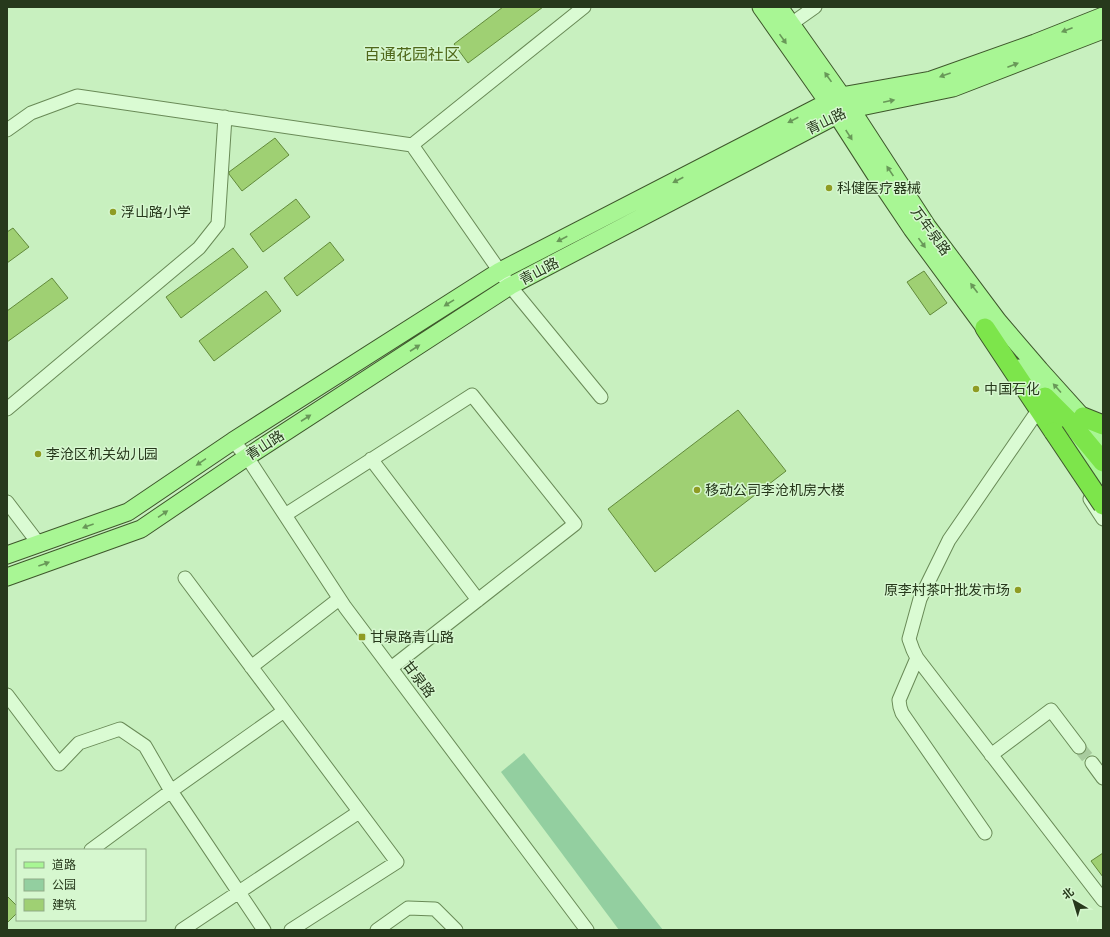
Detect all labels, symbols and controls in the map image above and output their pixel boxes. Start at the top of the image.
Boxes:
one-way arrow [1060,28,1072,34]
one-way arrow [779,34,787,44]
district label: 百通花园社区 [364,41,460,65]
one-way arrow [1008,62,1020,68]
one-way arrow [824,72,832,83]
one-way arrow [938,73,950,79]
one-way arrow [883,98,895,104]
street label: 青山路 [802,102,849,138]
one-way arrow [787,117,799,123]
one-way arrow [846,129,853,141]
one-way arrow [886,166,894,176]
one-way arrow [672,176,683,183]
place label: 科健医疗器械 [837,177,921,197]
marker: 科健医疗器械 [824,183,834,193]
place label: 浮山路小学 [121,201,191,221]
street label: 万年泉路 [907,202,956,259]
marker: 浮山路小学 [108,207,118,217]
one-way arrow [556,236,568,242]
one-way arrow [918,237,926,248]
street label: 青山路 [515,251,562,289]
one-way arrow [969,283,978,294]
one-way arrow [443,300,455,307]
one-way arrow [409,344,421,351]
place label: 中国石化 [984,378,1040,398]
one-way arrow [1052,383,1061,393]
marker: 中国石化 [971,384,981,394]
one-way arrow [300,415,312,422]
street label: 青山路 [241,424,288,464]
place label: 李沧区机关幼儿园 [46,443,158,463]
marker: 李沧区机关幼儿园 [33,449,43,459]
one-way arrow [195,459,206,466]
place label: 移动公司李沧机房大楼 [705,479,845,499]
marker: 移动公司李沧机房大楼 [692,485,702,495]
one-way arrow [158,510,168,518]
one-way arrow [82,523,94,529]
one-way arrow [38,560,50,566]
place label: 原李村茶叶批发市场 [884,579,1010,599]
marker: 原李村茶叶批发市场 [1013,585,1023,595]
place label: 甘泉路青山路 [370,626,454,646]
marker: 甘泉路青山路 [357,632,367,642]
street label: 甘泉路 [399,656,440,701]
legend [16,849,146,921]
text: 道路 [52,855,76,872]
text: 公园 [52,875,76,892]
north arrow [1054,881,1094,921]
text: 北 [1058,883,1076,902]
text: 建筑 [52,895,76,912]

